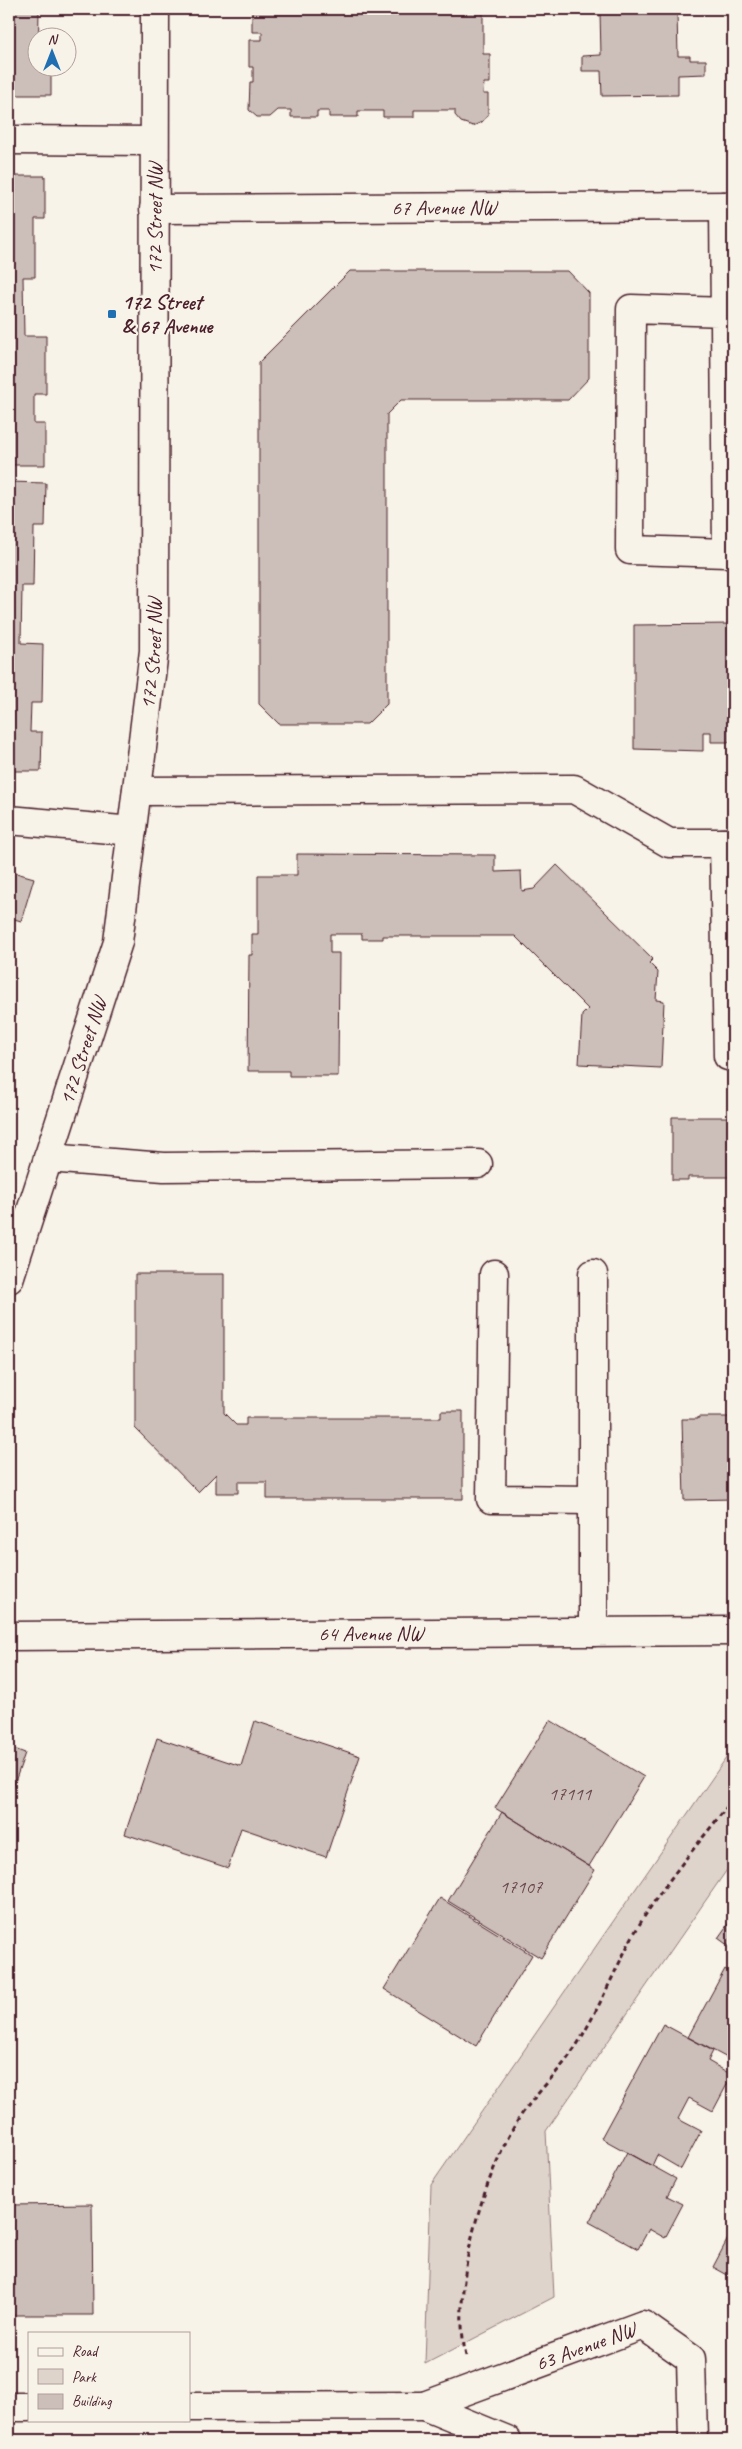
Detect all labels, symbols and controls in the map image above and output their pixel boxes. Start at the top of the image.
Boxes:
north arrow [28,28,78,78]
text: N [48,31,59,48]
street label: 172 Street NW [142,160,168,274]
street label: 67 Avenue NW [391,194,498,221]
place label: 172 Street & 67 Avenue [122,289,214,339]
marker: 172 Street & 67 Avenue [106,308,118,320]
street label: 172 Street NW [134,595,167,711]
street label: 172 Street NW [53,992,113,1108]
street label: 64 Avenue NW [318,1620,426,1647]
house number: 17111 [549,1782,593,1806]
house number: 17107 [500,1875,544,1899]
street label: 63 Avenue NW [532,2315,641,2377]
legend [28,2332,190,2422]
text: Road [72,2342,99,2361]
text: Park [72,2368,97,2387]
text: Building [72,2392,112,2411]

